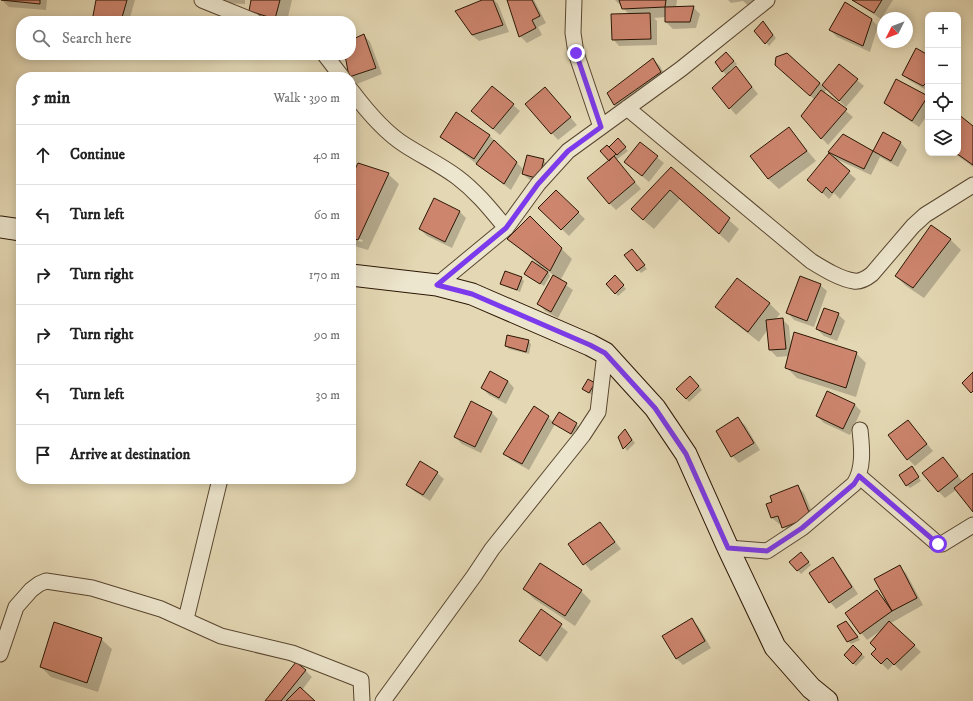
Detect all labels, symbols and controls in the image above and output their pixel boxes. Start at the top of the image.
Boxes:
north arrow [877,12,913,48]
map controls [925,12,961,156]
button: + [925,12,961,48]
search box [16,16,356,60]
icon: search [30,27,52,49]
text: Search here [62,29,131,48]
route end [567,44,585,62]
button: − [925,48,961,84]
button: locate [925,84,961,120]
text: 5 min [32,87,70,109]
text: Walk · 390 m [273,90,340,106]
button: layers [925,120,961,156]
icon: ahead [32,144,54,166]
text: Continue [70,145,125,164]
text: 40 m [313,147,340,163]
icon: left [32,204,54,226]
text: Turn left [70,205,124,224]
text: 60 m [314,207,340,223]
icon: right [32,264,54,286]
text: Turn right [70,265,133,284]
text: 170 m [309,267,340,283]
icon: right [32,324,54,346]
text: Turn right [70,325,133,344]
text: 90 m [314,327,340,343]
icon: left [32,384,54,406]
text: Turn left [70,385,124,404]
text: 30 m [316,387,340,403]
icon: arrive [32,444,54,466]
text: Arrive at destination [70,445,190,464]
route start [929,535,947,553]

